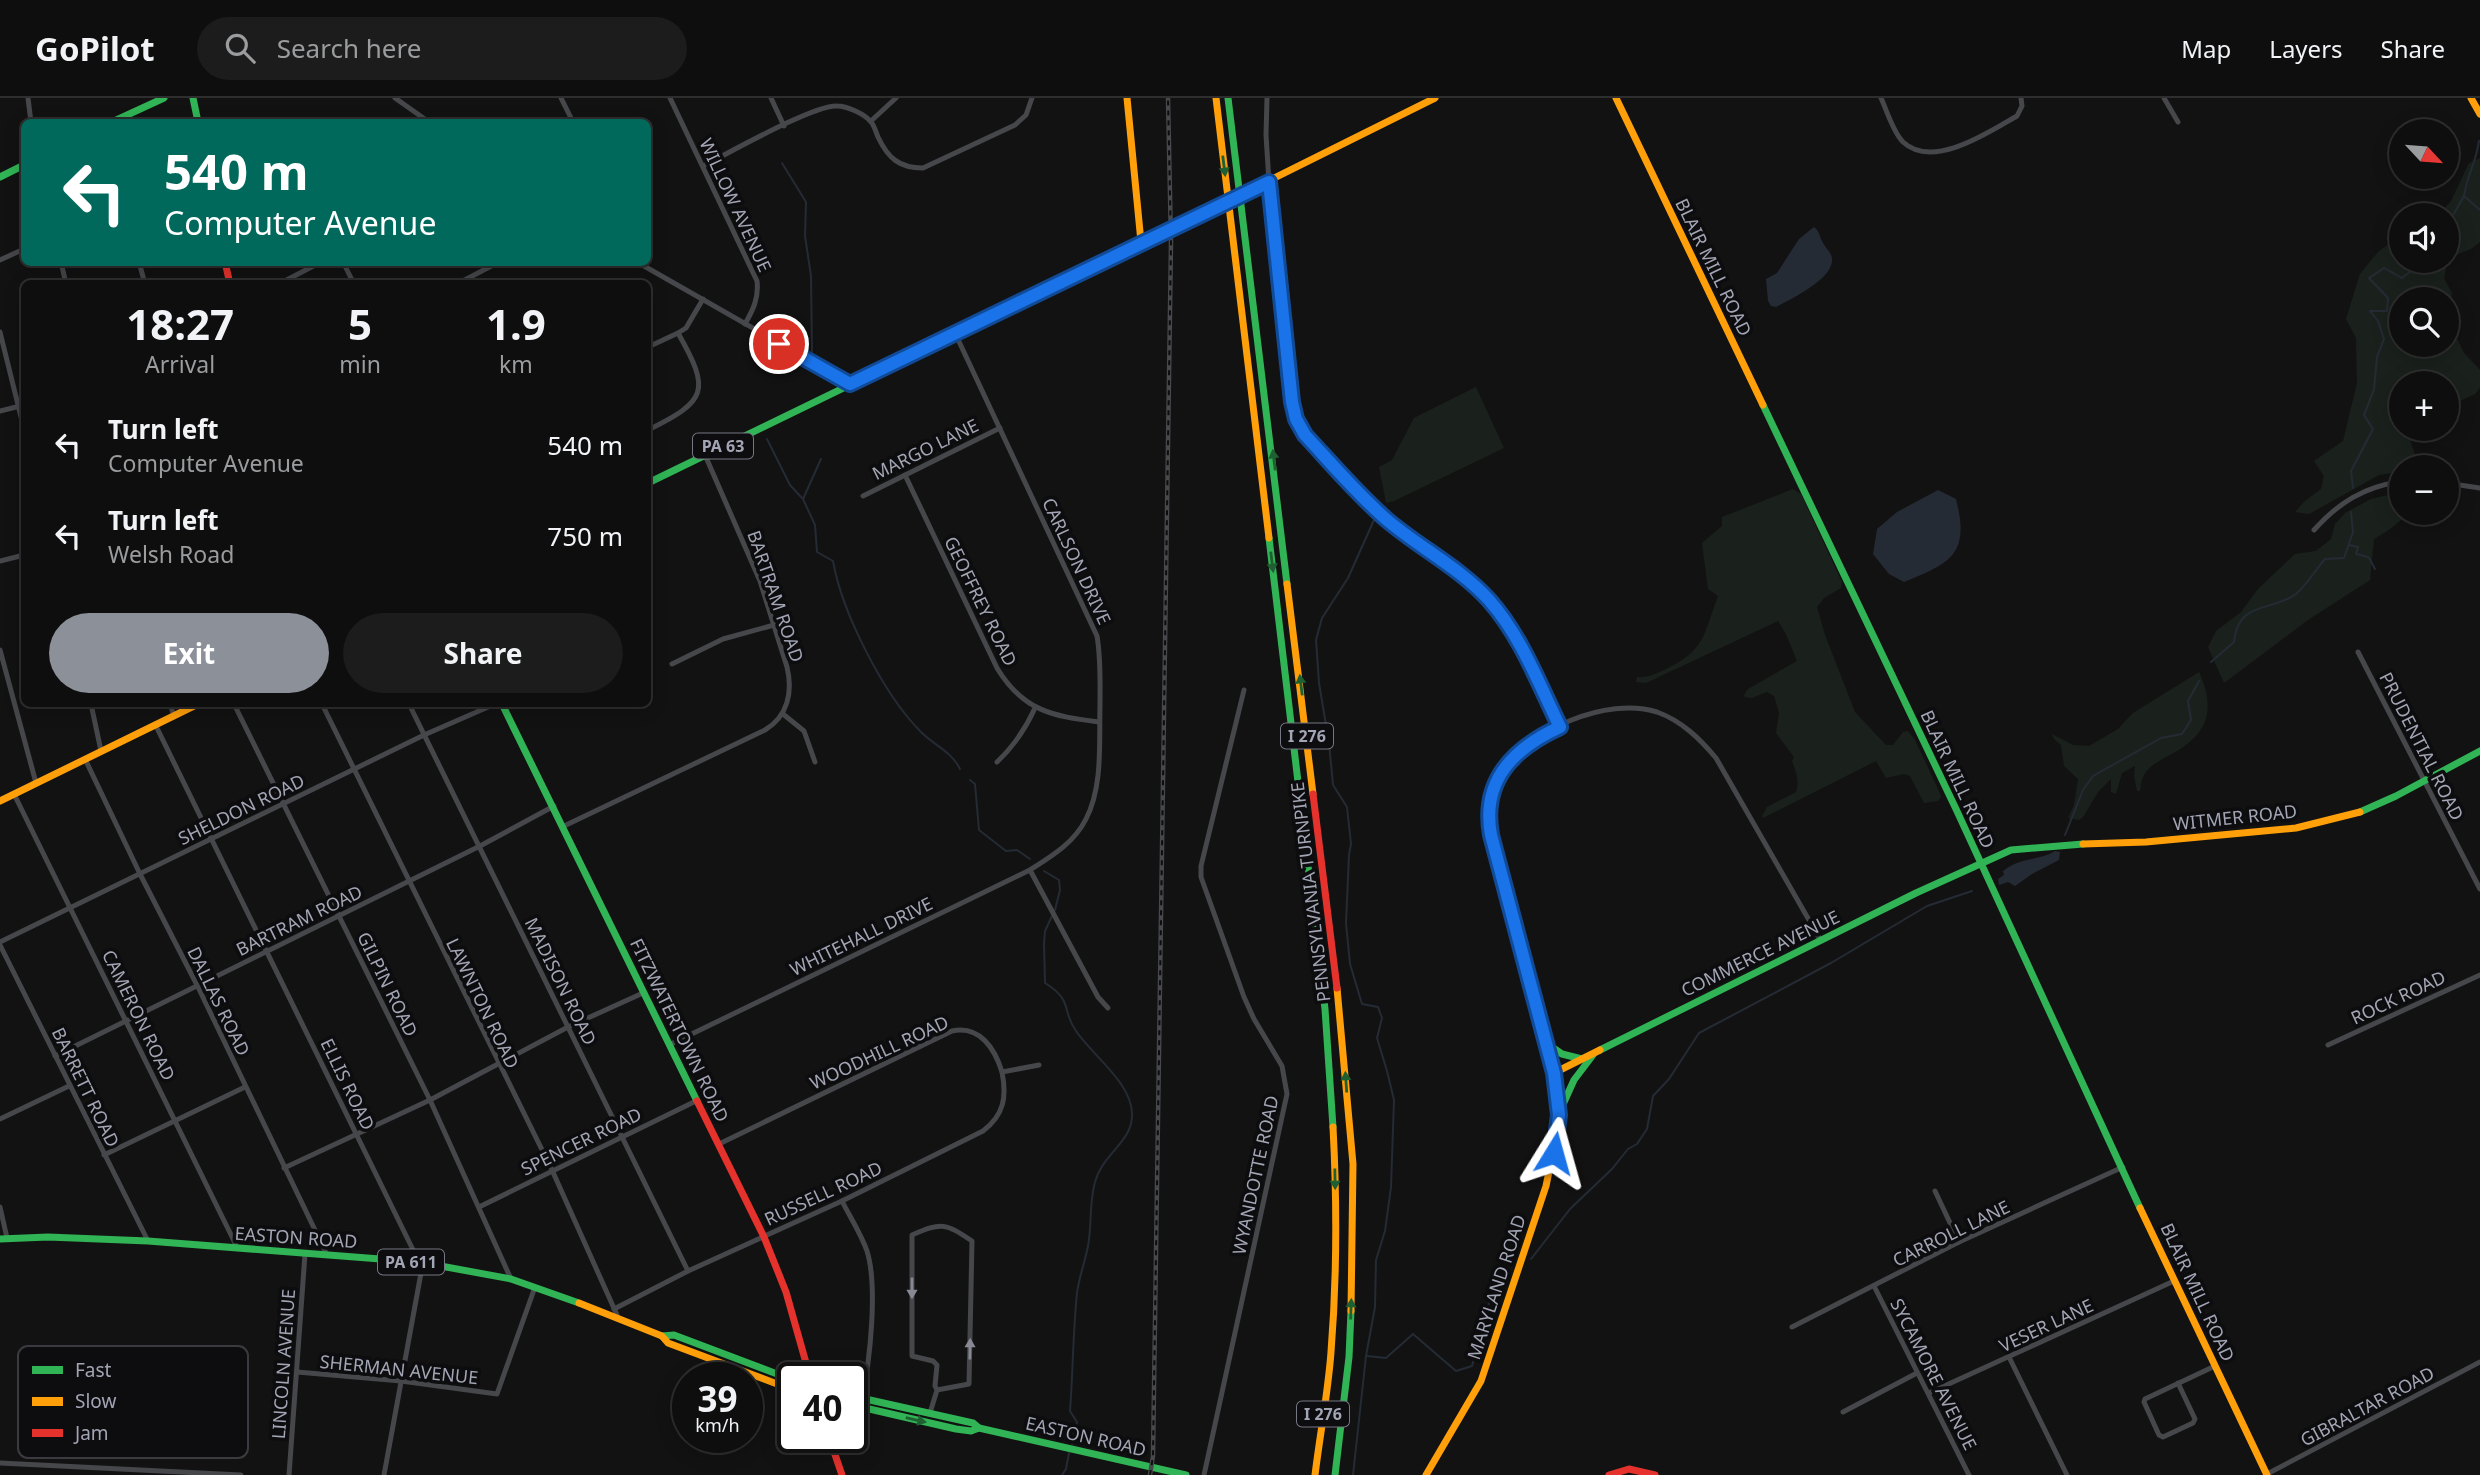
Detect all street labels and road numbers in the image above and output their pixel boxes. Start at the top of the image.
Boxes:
street label: WILLOW AVENUE [694,134,778,276]
street label: BLAIR MILL ROAD [1670,194,1758,340]
street label: MARGO LANE [868,413,982,485]
road number: PA 63 [693,434,753,458]
street label: CARLSON DRIVE [1037,494,1117,628]
street label: BARTRAM ROAD [742,527,810,665]
street label: GEOFFREY ROAD [939,532,1023,670]
street label: PRUDENTIAL ROAD [2374,668,2470,824]
street label: BLAIR MILL ROAD [1915,706,2001,852]
road number: I 276 [1281,723,1333,748]
street label: SHELDON ROAD [174,768,308,850]
street label: PENNSYLVANIA TURNPIKE [1285,781,1335,1003]
street label: WITMER ROAD [2172,799,2298,835]
street label: BARTRAM ROAD [232,879,366,961]
street label: WHITEHALL DRIVE [786,891,936,981]
street label: COMMERCE AVENUE [1677,904,1843,1002]
street label: MADISON ROAD [520,913,602,1049]
street label: GILPIN ROAD [352,928,424,1040]
street label: LAWNTON ROAD [441,934,525,1072]
street label: FITZWATERTOWN ROAD [625,934,735,1126]
street label: DALLAS ROAD [182,942,256,1060]
street label: CAMERON ROAD [97,946,181,1084]
street label: ROCK ROAD [2347,965,2449,1029]
street label: WOODHILL ROAD [806,1009,952,1095]
street label: BARRETT ROAD [47,1023,125,1151]
street label: ELLIS ROAD [315,1034,381,1134]
street label: WYANDOTTE ROAD [1226,1093,1284,1257]
street label: SPENCER ROAD [517,1101,645,1181]
street label: RUSSELL ROAD [760,1155,886,1231]
street label: CARROLL LANE [1888,1194,2014,1272]
street label: MARYLAND ROAD [1461,1211,1531,1363]
street label: BLAIR MILL ROAD [2155,1219,2241,1365]
street label: EASTON ROAD [234,1221,358,1253]
road number: PA 611 [378,1250,444,1274]
street label: LINCOLN AVENUE [266,1288,300,1440]
street label: VESER LANE [1995,1293,2097,1357]
street label: SYCAMORE AVENUE [1885,1294,1983,1454]
street label: SHERMAN AVENUE [319,1349,479,1389]
street label: GIBRALTAR ROAD [2296,1361,2438,1451]
road number: I 276 [1297,1402,1349,1426]
street label: EASTON ROAD [1023,1410,1149,1462]

